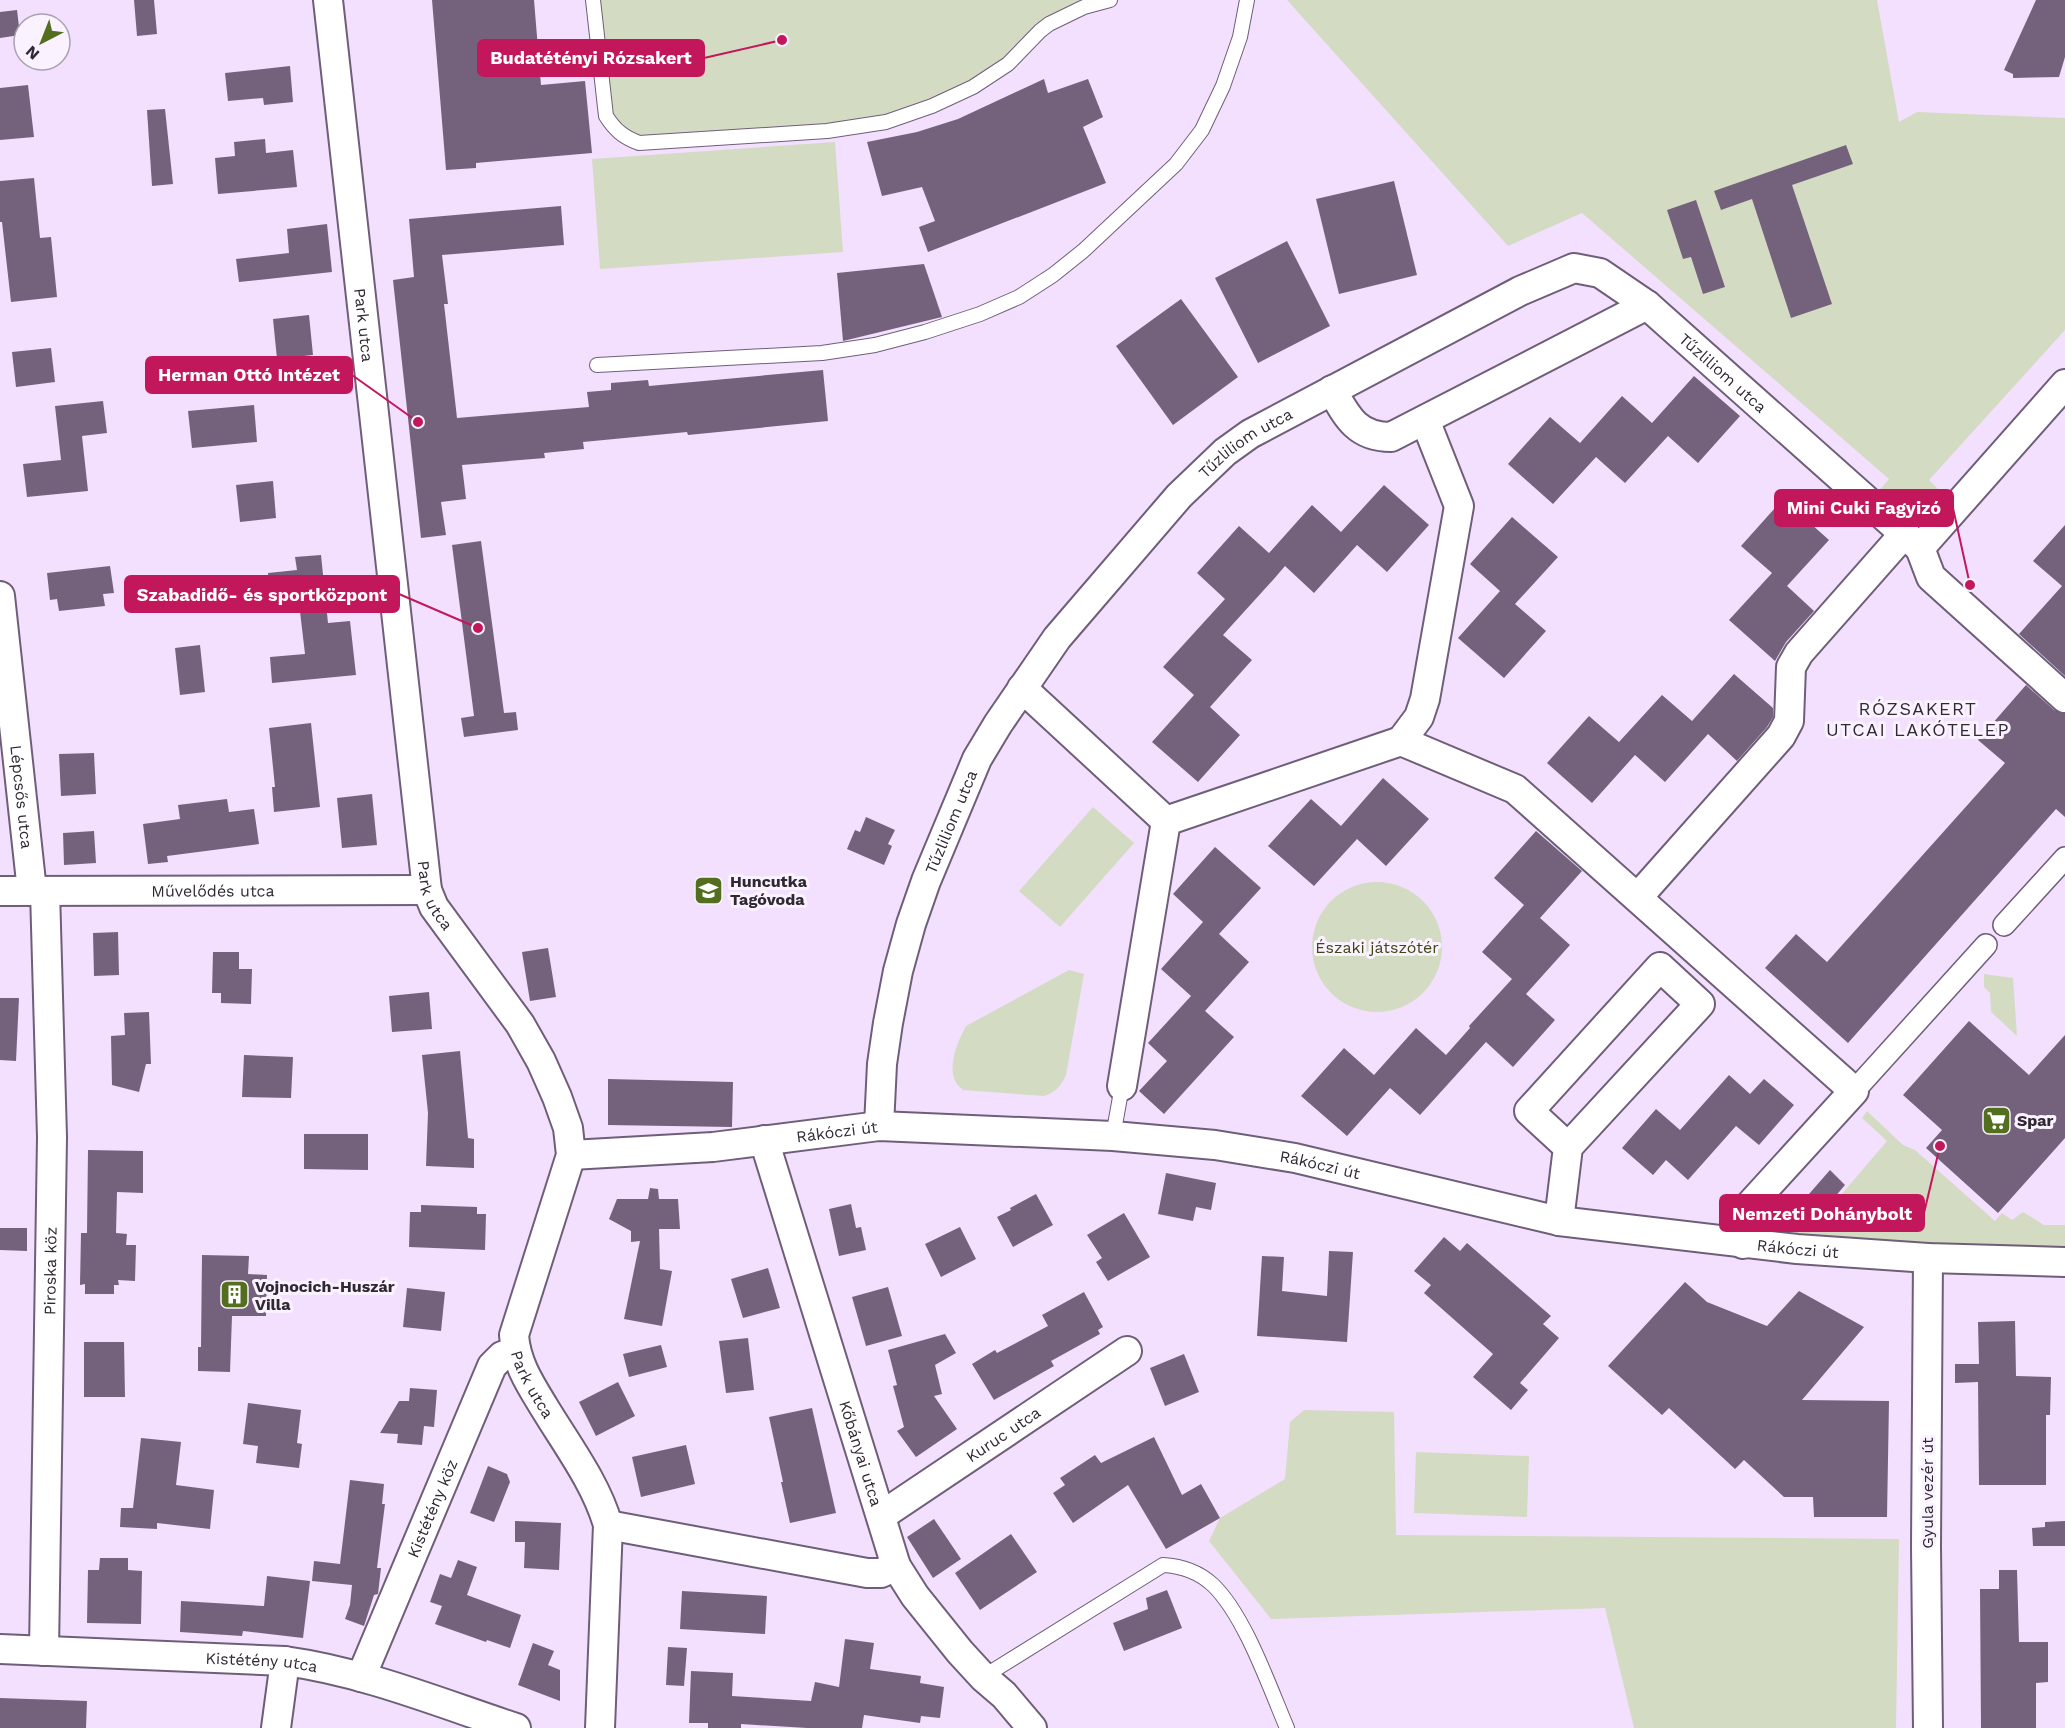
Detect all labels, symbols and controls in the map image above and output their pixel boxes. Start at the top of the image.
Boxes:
north arrow [12,12,72,72]
callout: Budatétényi Rózsakert [478,40,704,76]
text: N [22,42,43,64]
text: Budatétényi Rózsakert [490,47,692,68]
street label: Park utca [350,287,377,363]
street label: Tűzliliom utca [1675,329,1770,417]
callout: Herman Ottó Intézet [146,357,352,393]
text: Herman Ottó Intézet [158,364,340,385]
street label: Tűzliliom utca [1195,404,1296,482]
callout: Mini Cuki Fagyizó [1775,490,1953,526]
text: Mini Cuki Fagyizó [1787,497,1941,518]
callout: Szabadidő- és sportközpont [125,576,399,612]
text: Szabadidő- és sportközpont [137,584,387,605]
district label: RÓZSAKERT UTCAI LAKÓTELEP [1826,698,2010,740]
street label: Lépcsős utca [6,744,36,850]
street label: Tűzliliom utca [921,767,981,876]
street label: Park utca [414,860,457,934]
place label: Huncutka Tagóvoda [730,872,808,909]
school or university icon: Huncutka Tagóvoda [693,874,725,906]
street label: Művelődés utca [151,881,275,901]
park label: Északi játszótér [1315,938,1439,957]
supermarket icon: Spar [1980,1104,2012,1136]
place label: Spar [2017,1111,2054,1130]
street label: Rákóczi út [795,1117,879,1146]
street label: Rákóczi út [1278,1147,1362,1183]
callout: Nemzeti Dohánybolt [1720,1195,1924,1231]
text: Nemzeti Dohánybolt [1732,1203,1912,1224]
street label: Piroska köz [40,1227,61,1315]
street label: Rákóczi út [1756,1235,1840,1262]
place label: Vojnocich-Huszár Villa [255,1277,395,1314]
building icon: Vojnocich-Huszár Villa [218,1279,250,1311]
street label: Park utca [507,1348,558,1422]
street label: Kőbányai utca [835,1398,886,1509]
street label: Kuruc utca [963,1403,1044,1466]
street label: Gyula vezér út [1918,1437,1937,1549]
street label: Kistétény köz [403,1457,462,1560]
street label: Kistétény utca [205,1649,319,1676]

